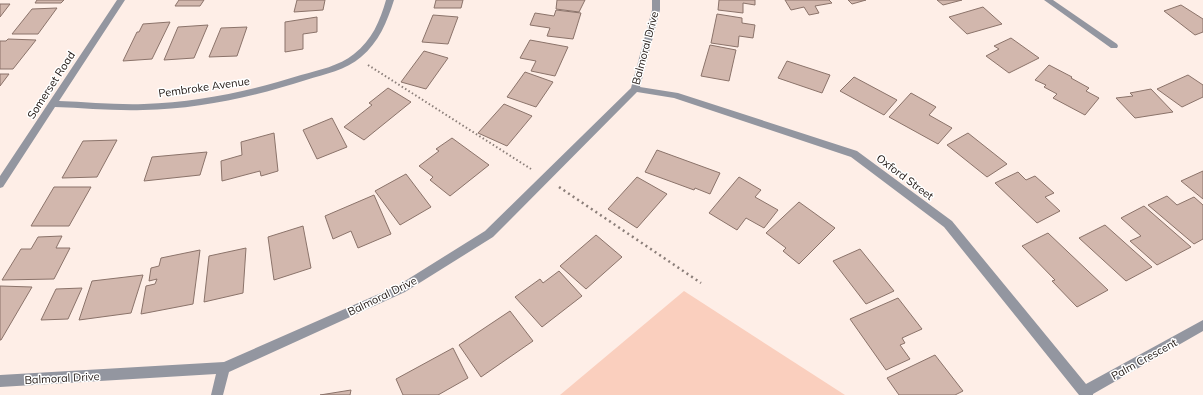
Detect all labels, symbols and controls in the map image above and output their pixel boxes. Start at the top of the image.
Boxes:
street label: Balmoral Drive [629,10,661,86]
street label: Somerset Road [24,49,78,121]
street label: Pembroke Avenue [157,74,251,100]
street label: Oxford Street [874,151,936,203]
street label: Balmoral Drive [345,273,419,319]
street label: Palm Crescent [1109,335,1180,383]
street label: Balmoral Drive [24,369,100,387]

